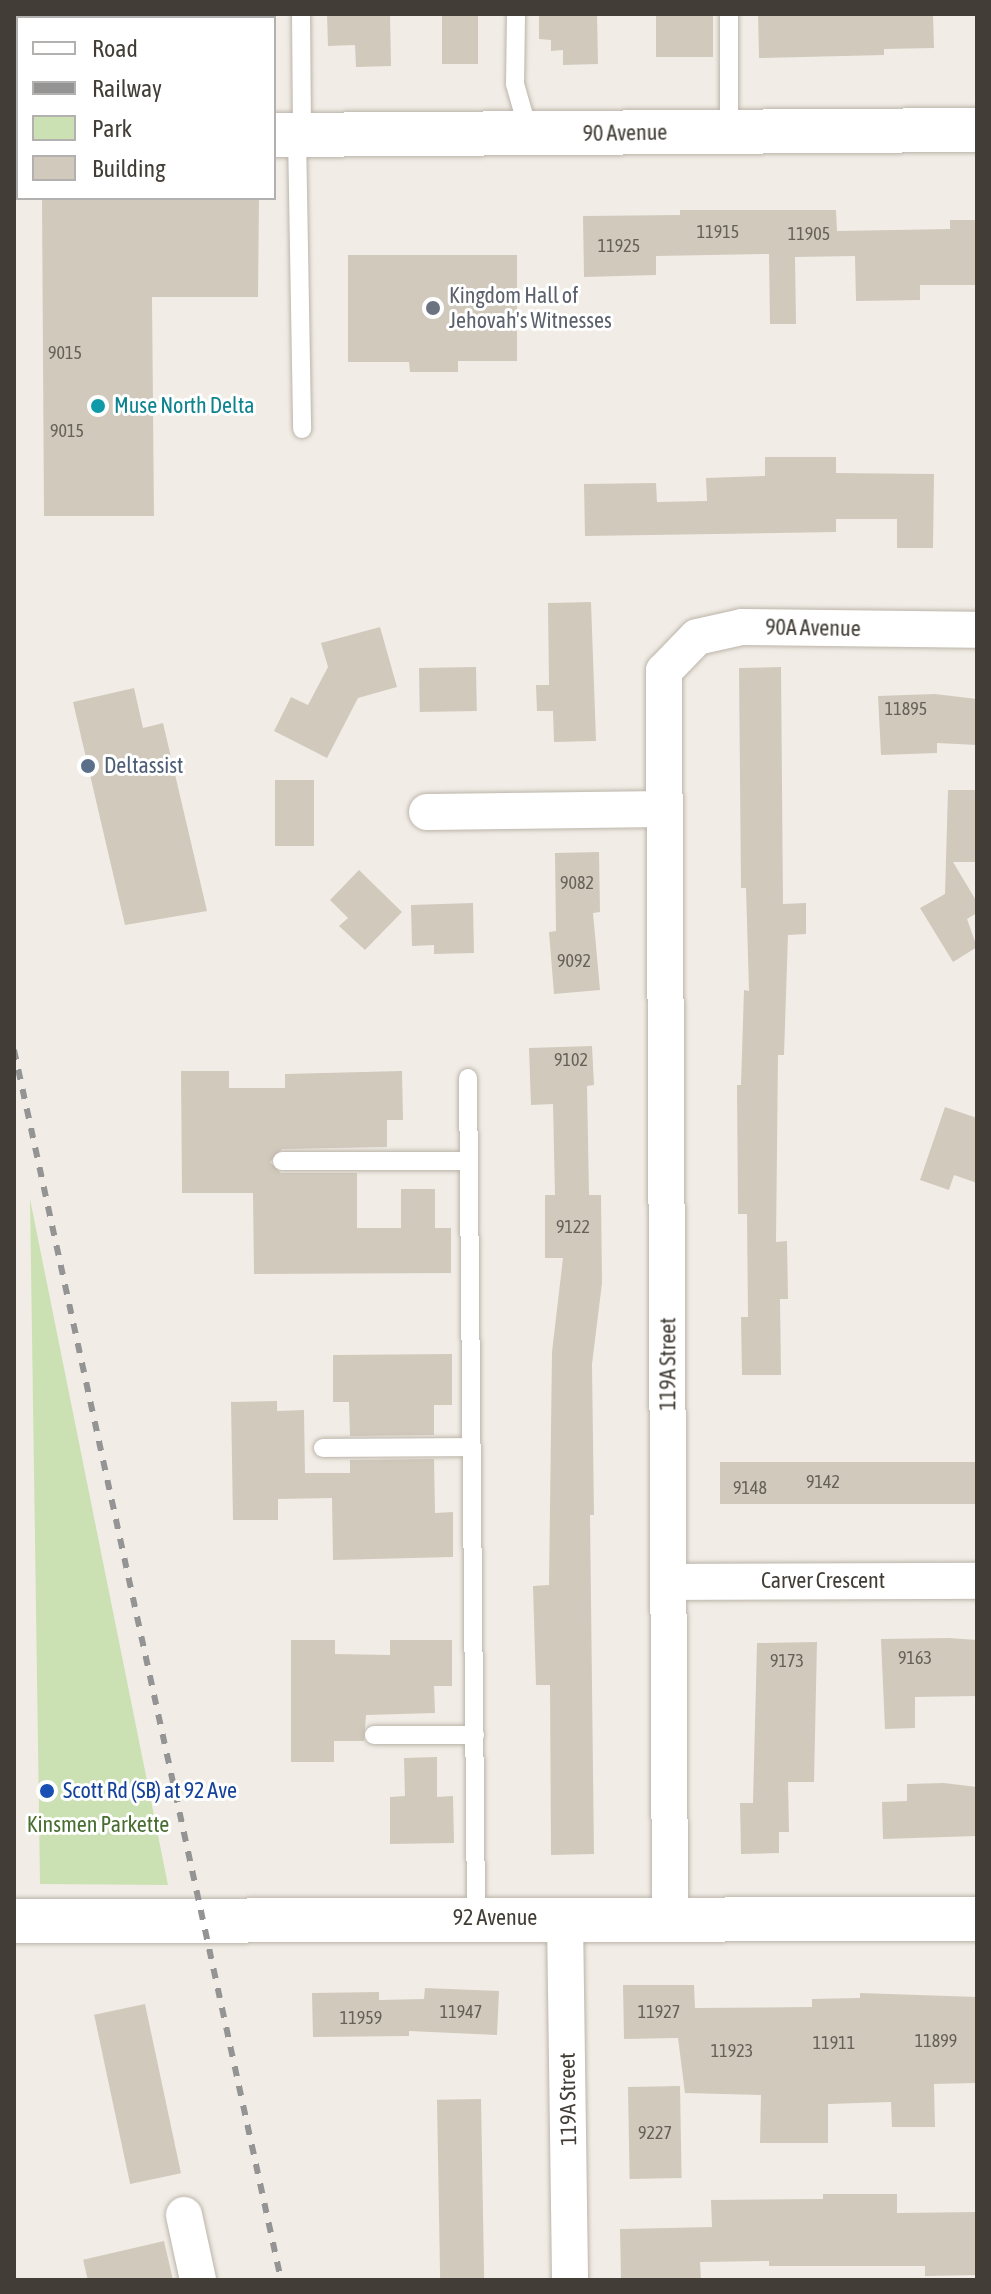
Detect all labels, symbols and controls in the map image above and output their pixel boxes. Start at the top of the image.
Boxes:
legend [16,16,276,200]
text: Road [92,35,138,62]
text: Railway [92,75,162,102]
text: Park [92,115,132,142]
street label: 90 Avenue [582,119,668,147]
text: Building [92,155,165,182]
house number: 11915 [697,221,739,243]
house number: 11905 [788,223,830,245]
house number: 11925 [598,235,640,257]
place label: Kingdom Hall of Jehovah's Witnesses [449,282,612,334]
marker: Kingdom Hall of Jehovah's Witnesses [424,299,442,317]
house number: 9015 [48,342,82,364]
place label: Muse North Delta [114,393,254,419]
marker: Muse North Delta [89,397,107,415]
house number: 9015 [50,420,84,442]
street label: 90A Avenue [765,614,861,642]
house number: 11895 [885,698,927,720]
place label: Deltassist [104,753,183,779]
marker: Deltassist [79,757,97,775]
house number: 9082 [560,872,594,894]
house number: 9092 [557,950,591,972]
house number: 9102 [554,1049,588,1071]
house number: 9122 [556,1216,590,1238]
street label: 119A Street [655,1317,681,1411]
house number: 9142 [806,1471,840,1493]
house number: 9148 [733,1477,767,1499]
street label: Carver Crescent [761,1568,885,1594]
house number: 9163 [898,1647,932,1669]
house number: 9173 [770,1650,804,1672]
place label: Scott Rd (SB) at 92 Ave [63,1778,237,1804]
marker: Scott Rd (SB) at 92 Ave [38,1782,56,1800]
park label: Kinsmen Parkette [27,1812,169,1838]
street label: 92 Avenue [453,1905,537,1931]
house number: 11947 [440,2001,482,2023]
house number: 11927 [638,2001,680,2023]
house number: 11959 [340,2007,382,2029]
house number: 11899 [915,2030,957,2052]
house number: 11911 [813,2032,855,2054]
house number: 11923 [711,2040,753,2062]
street label: 119A Street [554,2052,582,2146]
house number: 9227 [638,2122,672,2144]

